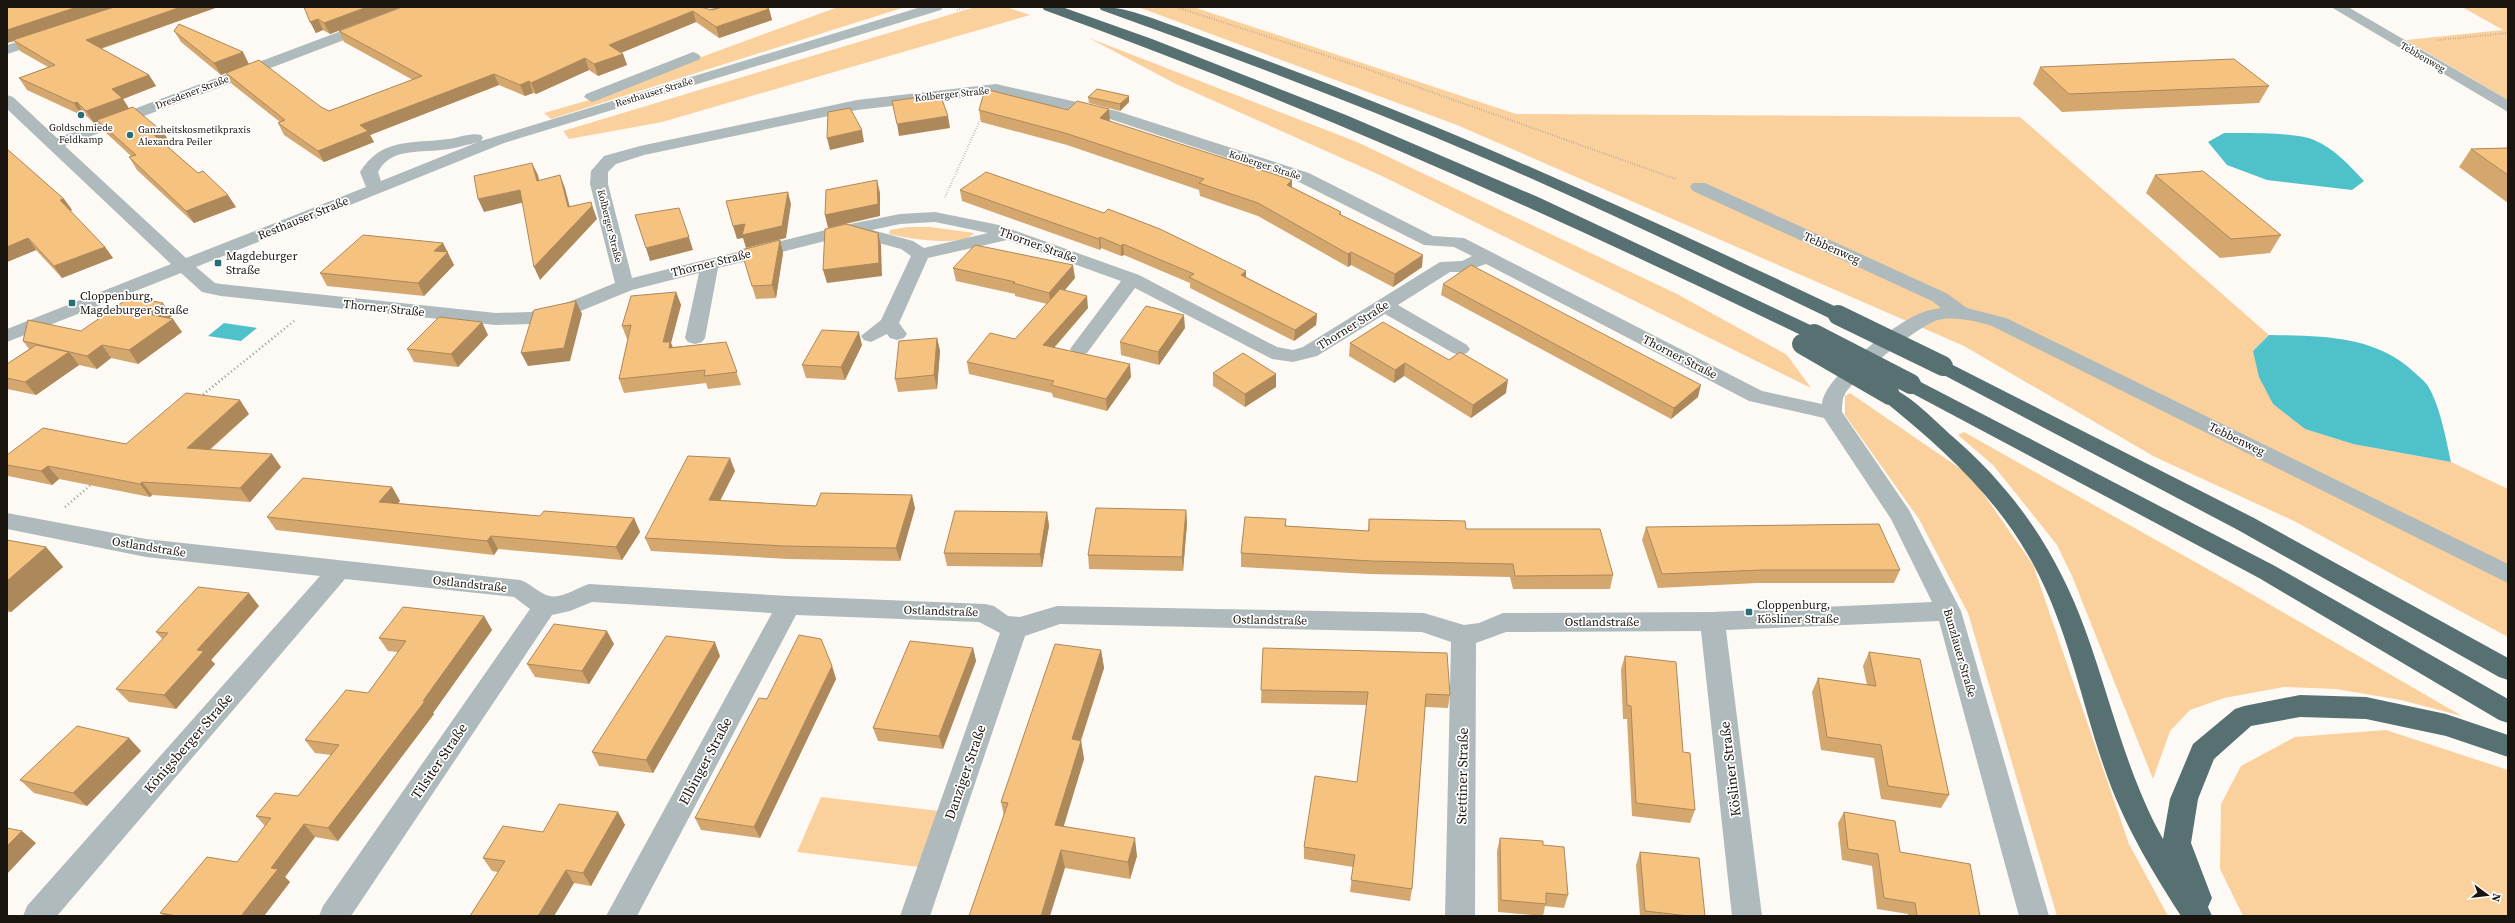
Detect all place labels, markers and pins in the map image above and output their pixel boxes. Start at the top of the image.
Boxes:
marker: Goldschmiede Feldkamp [76,110,86,120]
place label: Goldschmiede Feldkamp [49,121,113,146]
place label: Ganzheitskosmetikpraxis Alexandra Peiler [138,123,251,148]
marker: Ganzheitskosmetikpraxis Alexandra Peiler [125,130,135,140]
place label: Magdeburger Straße [226,248,298,278]
marker: Magdeburger Straße [213,258,223,268]
place label: Cloppenburg, Magdeburger Straße [80,288,189,318]
marker: Cloppenburg, Magdeburger Straße [67,298,77,308]
place label: Cloppenburg, Kösliner Straße [1757,597,1839,627]
marker: Cloppenburg, Kösliner Straße [1744,607,1754,617]

